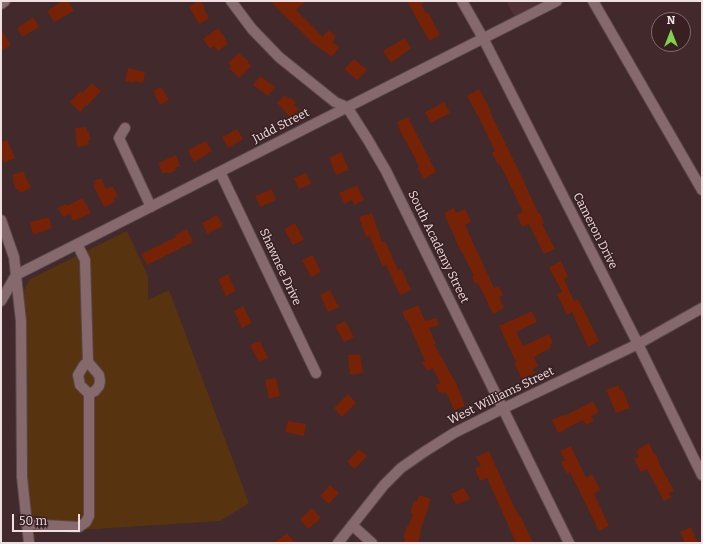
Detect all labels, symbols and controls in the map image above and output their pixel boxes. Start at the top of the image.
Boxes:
north arrow [651,12,691,52]
text: N [667,14,675,27]
street label: Judd Street [250,106,312,146]
street label: South Academy Street [404,188,472,306]
street label: Cameron Drive [570,191,620,271]
street label: Shawnee Drive [256,226,304,308]
street label: West Williams Street [446,364,556,428]
scale bar [14,506,82,532]
text: 50 m [19,514,47,528]

